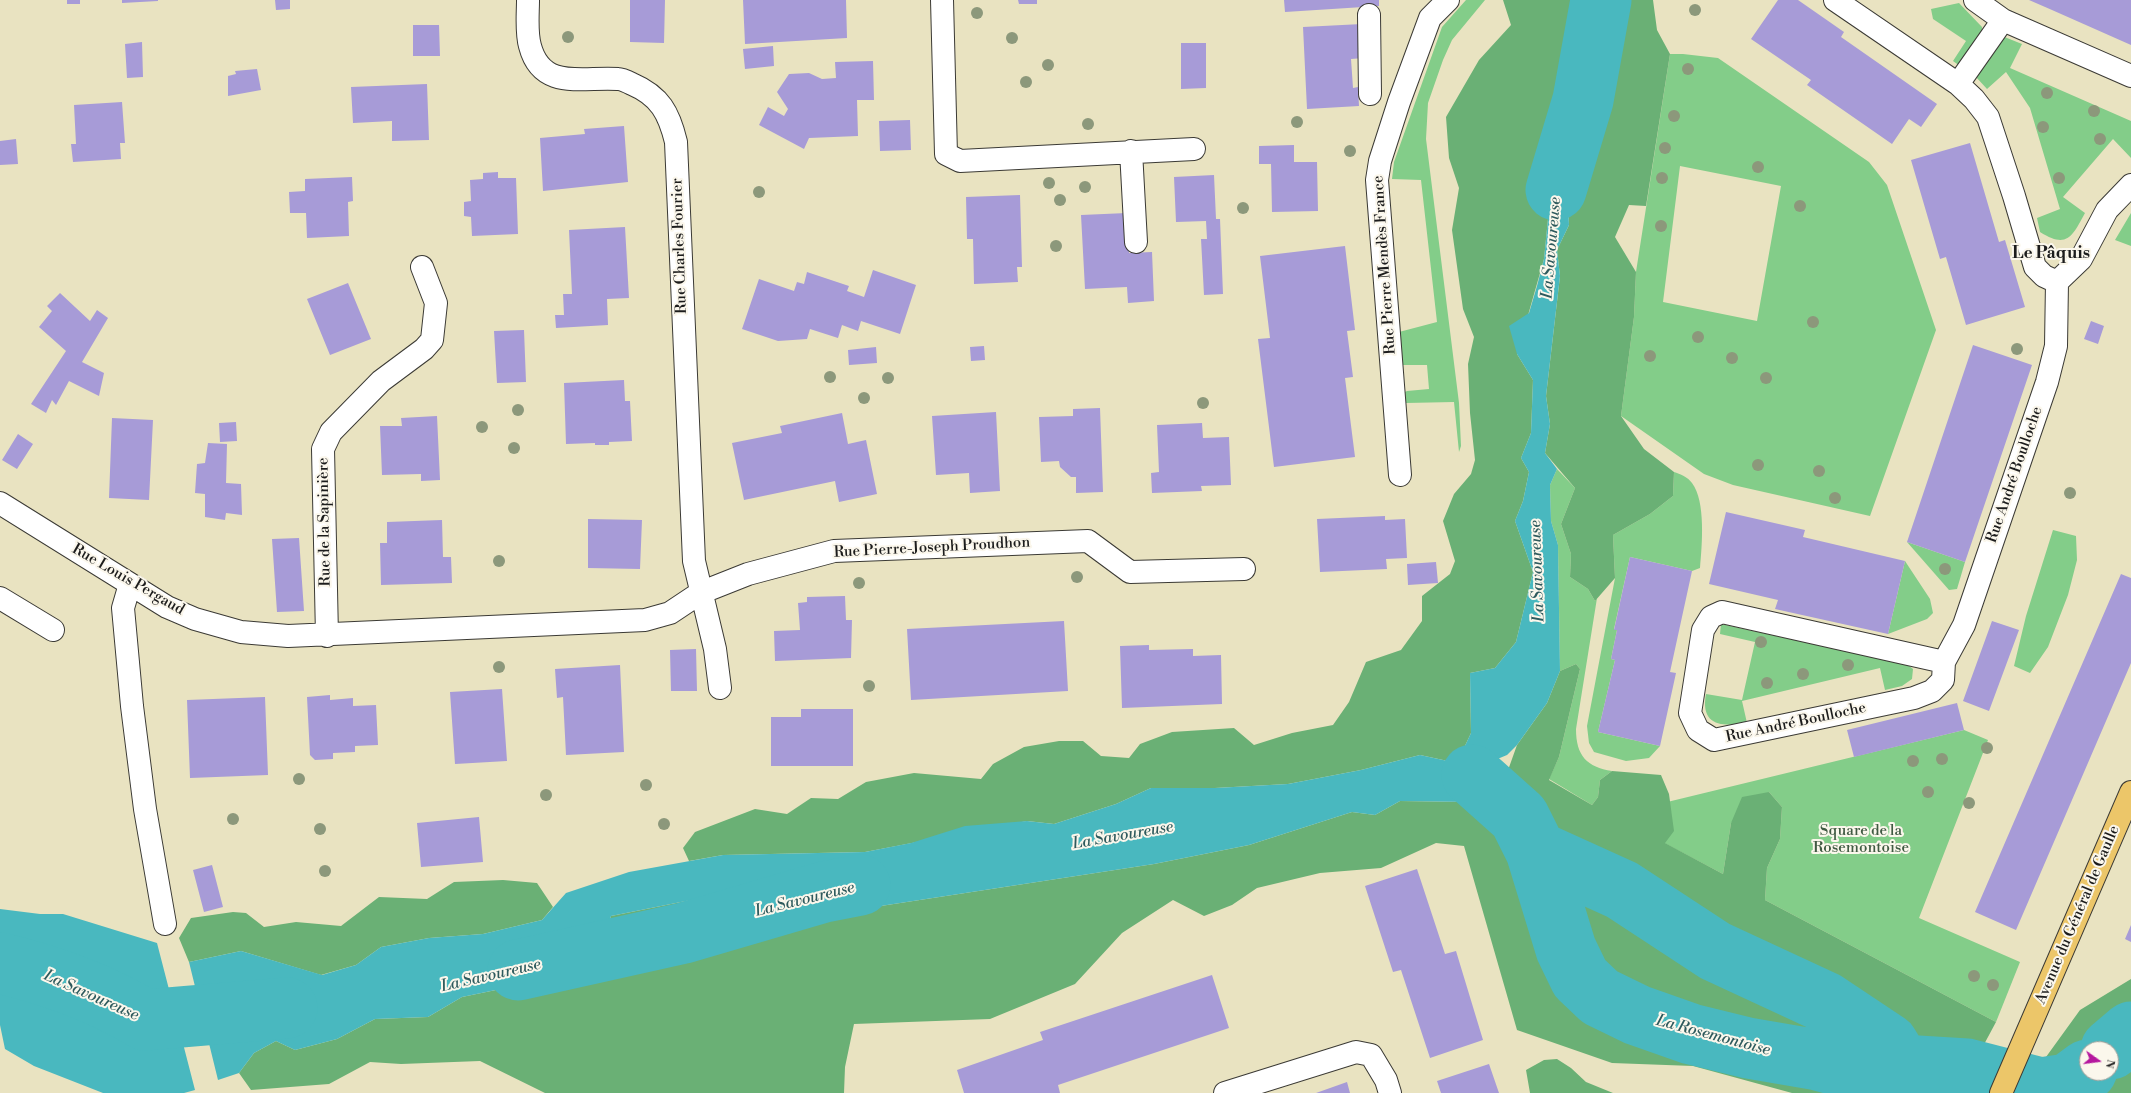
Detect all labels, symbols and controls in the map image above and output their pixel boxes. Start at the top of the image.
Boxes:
street label: Rue Pierre Mendès France [1370,175,1400,355]
street label: Rue Charles Fourier [669,178,691,314]
water label: La Savoureuse [1538,196,1566,300]
district label: Le Pâquis [2012,244,2090,264]
street label: Rue André Boulloche [1983,404,2047,546]
street label: Rue de la Sapinière [315,457,335,587]
water label: La Savoureuse [1527,520,1549,622]
street label: Rue Pierre-Joseph Proudhon [833,534,1031,562]
street label: Rue Louis Pergaud [69,541,187,619]
street label: Rue André Boulloche [1724,699,1868,747]
water label: La Savoureuse [1071,818,1175,854]
park label: Square de la Rosemontoise [1813,822,1909,857]
street label: Avenue du Général de Gaulle [2032,823,2124,1007]
water label: La Savoureuse [753,878,857,922]
water label: La Savoureuse [439,955,543,997]
water label: La Savoureuse [41,967,141,1025]
water label: La Rosemontoise [1654,1012,1772,1060]
north arrow [2079,1041,2119,1081]
text: N [2102,1058,2118,1070]

